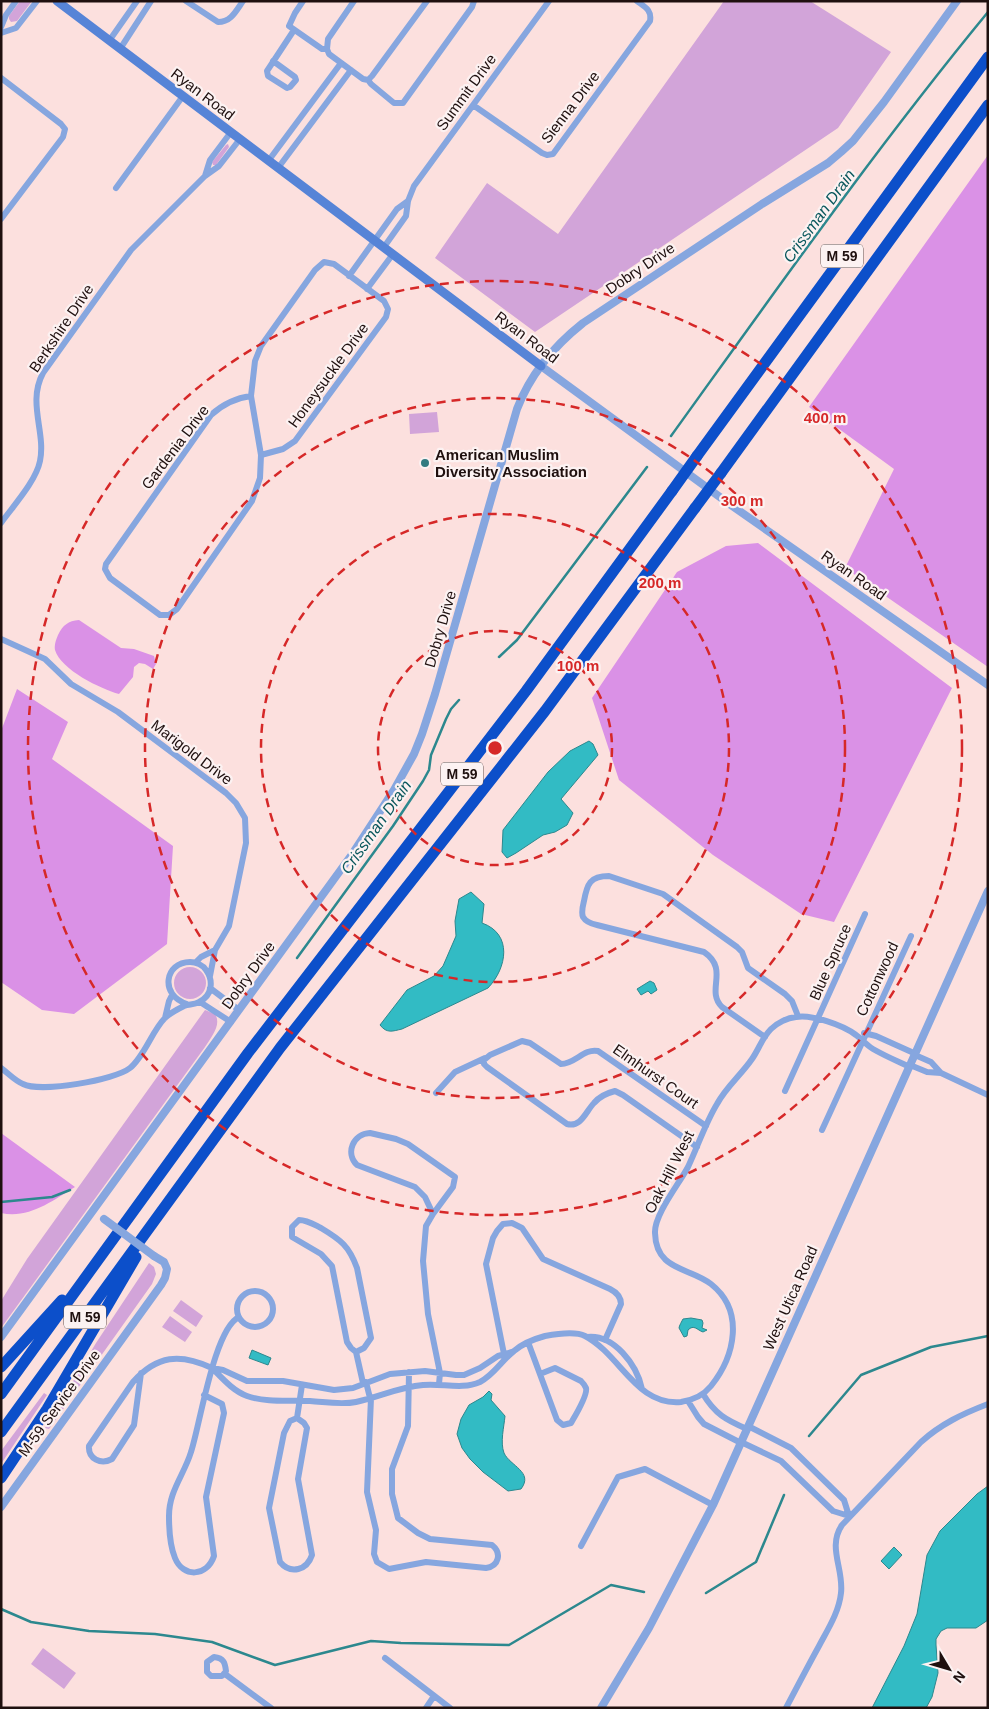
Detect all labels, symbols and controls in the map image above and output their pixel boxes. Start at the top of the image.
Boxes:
street label: Summit Drive [433,51,499,133]
street label: Ryan Road [168,65,238,123]
street label: Sienna Drive [537,68,603,146]
water label: Crissman Drain [780,166,858,266]
street label: Dobry Drive [602,239,678,297]
road number: M 59 [821,245,863,268]
street label: Berkshire Drive [25,281,97,375]
street label: Ryan Road [492,308,562,366]
street label: Honeysuckle Drive [284,319,372,431]
street label: Gardenia Drive [138,402,212,492]
text: 400 m [804,409,846,426]
place label: American Muslim Diversity Association [435,446,587,480]
marker: American Muslim Diversity Association [419,457,431,469]
text: 300 m [721,492,763,509]
street label: Ryan Road [818,547,890,603]
text: 200 m [639,574,681,591]
street label: Dobry Drive [421,589,459,669]
text: 100 m [557,657,599,674]
street label: Marigold Drive [148,716,236,788]
centre of rings [486,739,504,757]
road number: M 59 [441,762,483,786]
water label: Crissman Drain [337,777,415,877]
street label: Blue Spruce [806,921,854,1003]
street label: Dobry Drive [218,938,278,1012]
street label: Cottonwood [852,939,902,1019]
street label: Elmhurst Court [610,1040,703,1112]
street label: Oak Hill West [641,1127,698,1216]
street label: West Utica Road [759,1243,821,1353]
road number: M 59 [64,1305,106,1328]
street label: M-59 Service Drive [15,1346,103,1460]
north arrow [924,1644,974,1694]
text: N [950,1668,969,1686]

